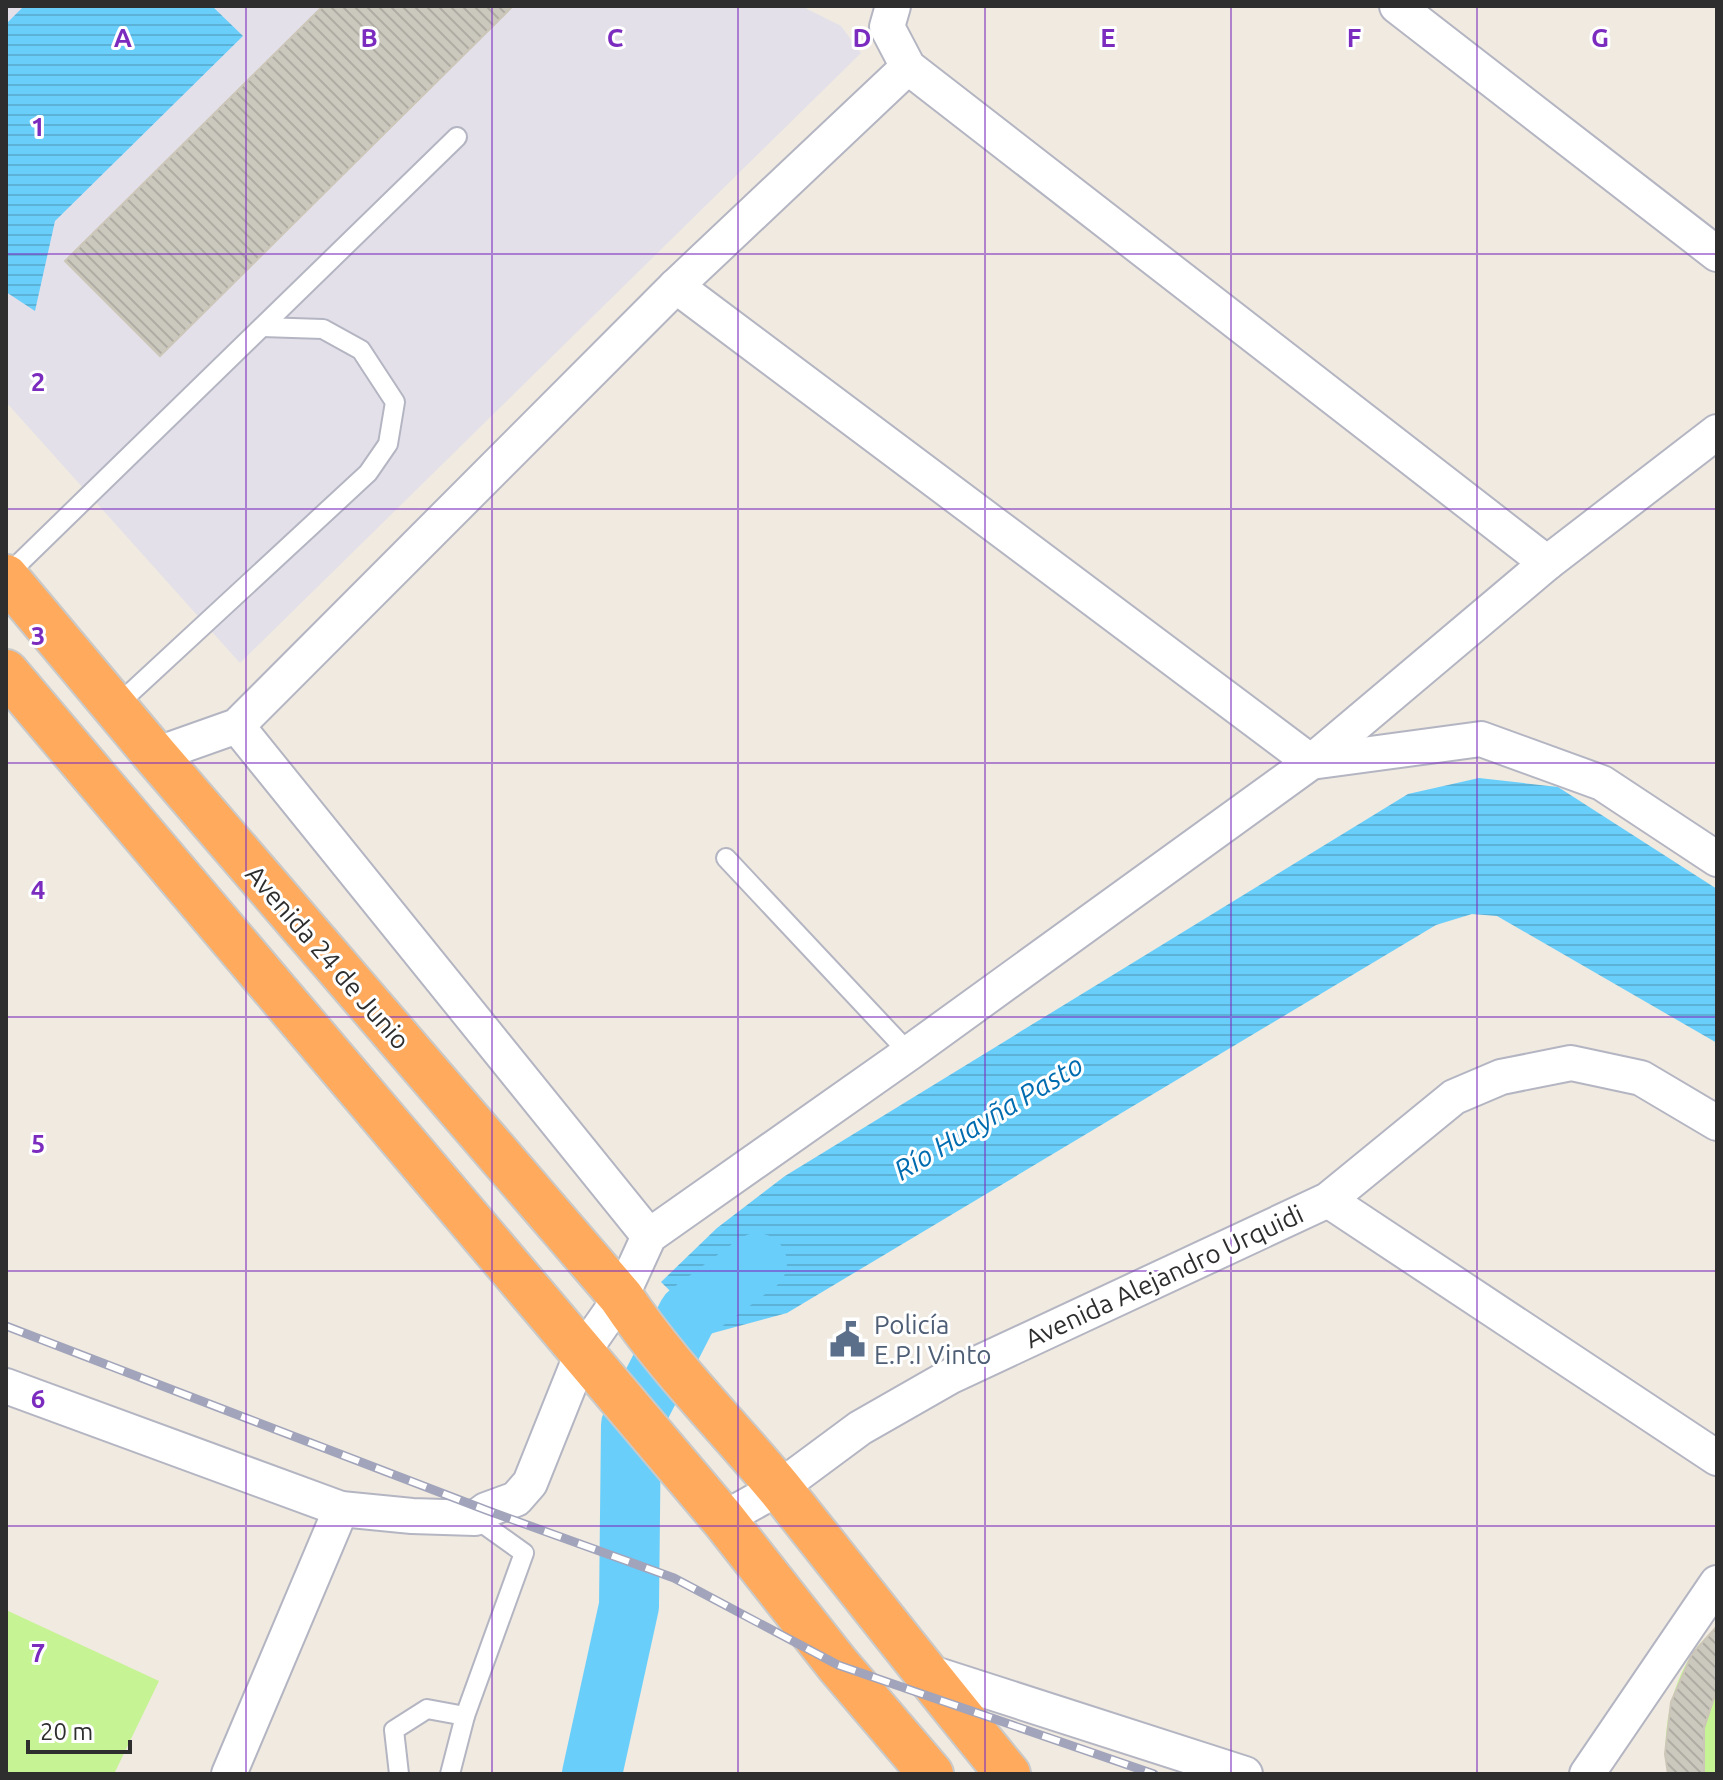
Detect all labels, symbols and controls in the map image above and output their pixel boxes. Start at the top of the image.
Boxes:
text: A [114,23,133,52]
text: B [360,23,378,52]
text: C [607,23,624,52]
text: D [853,23,871,52]
text: E [1100,23,1116,52]
text: F [1347,23,1361,52]
text: G [1591,23,1609,52]
text: 1 [31,112,45,141]
text: 2 [31,367,45,396]
text: 3 [31,621,45,650]
street label: Avenida 24 de Junio [240,859,416,1055]
text: 4 [31,875,45,904]
water label: Río Huayña Pasto [888,1048,1088,1186]
text: 5 [31,1129,45,1158]
street label: Avenida Alejandro Urquidi [1020,1199,1308,1353]
place label: Policía E.P.I Vinto [874,1310,992,1369]
public building icon: Policía E.P.I Vinto [829,1320,867,1358]
text: 6 [31,1384,45,1413]
text: 7 [31,1638,45,1667]
scale bar [28,1704,130,1754]
text: 20 m [40,1718,93,1745]

